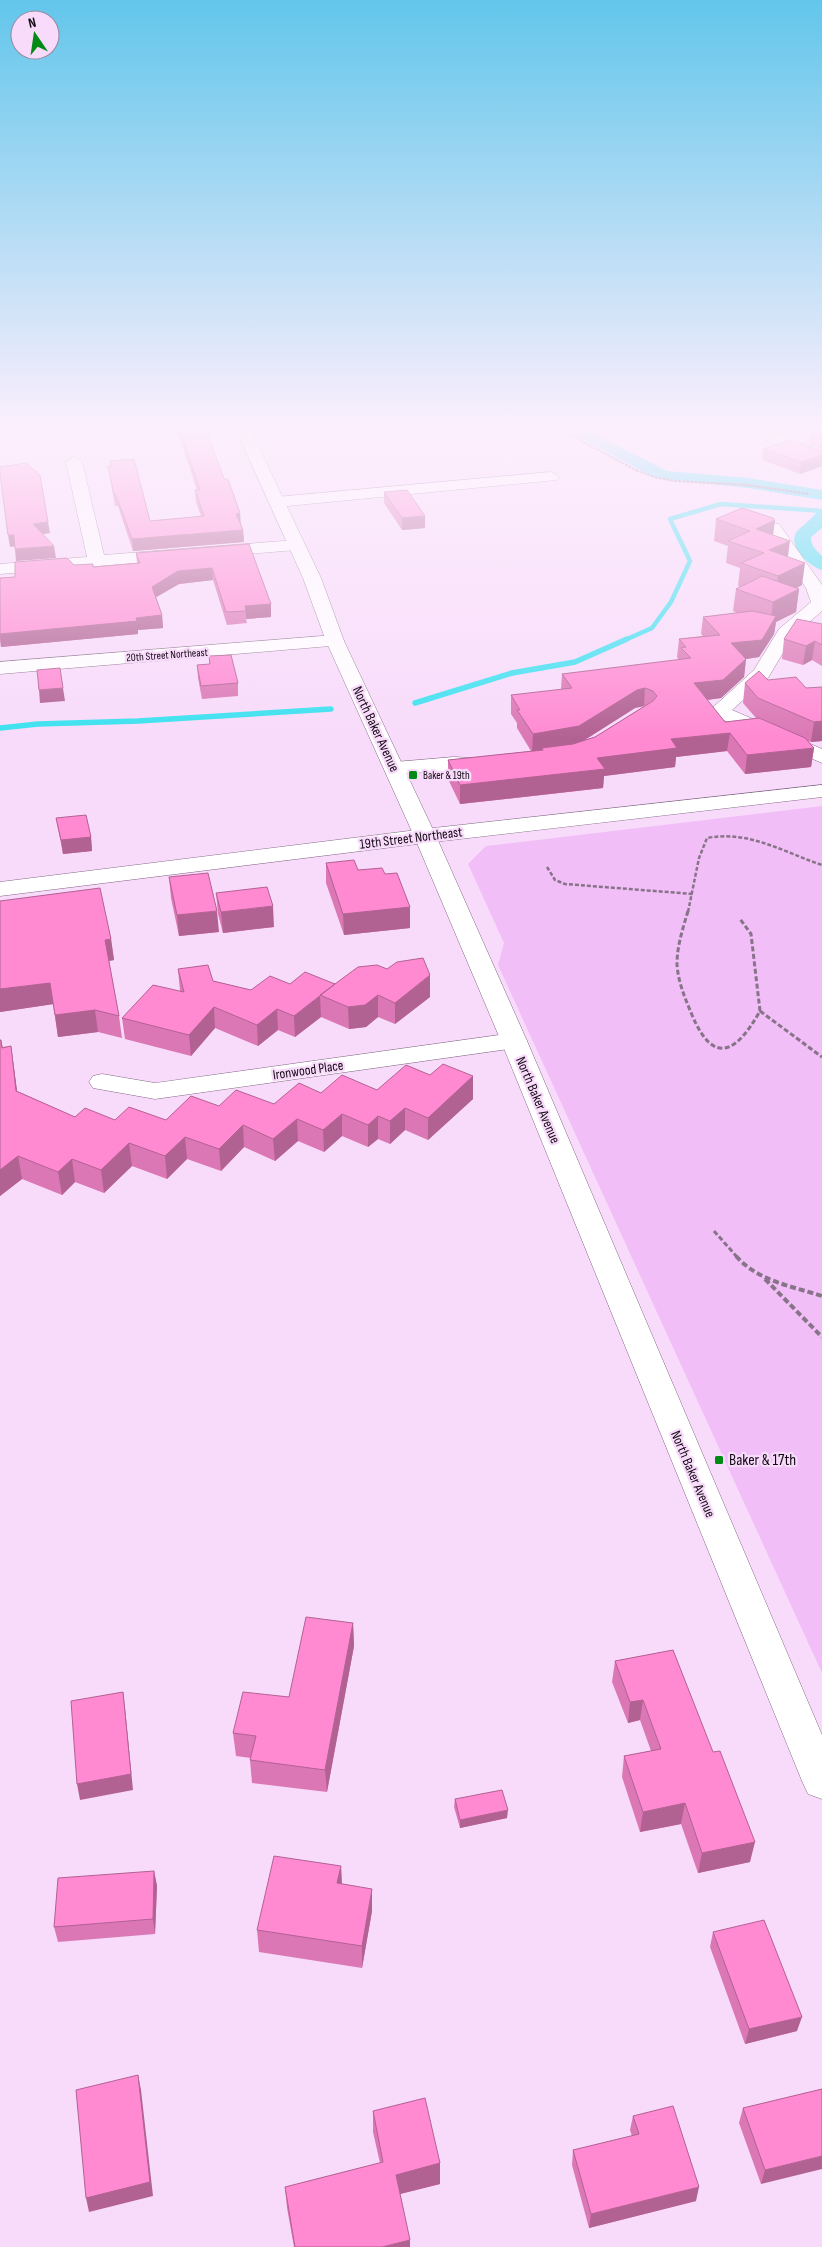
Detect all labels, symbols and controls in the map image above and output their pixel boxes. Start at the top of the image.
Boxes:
north arrow [10,10,60,60]
text: N [27,14,38,32]
street label: 20th Street Northeast [126,646,209,664]
street label: North Baker Avenue [349,683,403,775]
marker: Baker & 19th [407,769,419,781]
place label: Baker & 19th [423,769,470,782]
street label: 19th Street Northeast [359,823,463,853]
street label: North Baker Avenue [512,1054,564,1146]
street label: Ironwood Place [272,1057,344,1083]
street label: North Baker Avenue [667,1428,719,1520]
place label: Baker & 17th [729,1451,796,1470]
marker: Baker & 17th [713,1454,725,1466]

